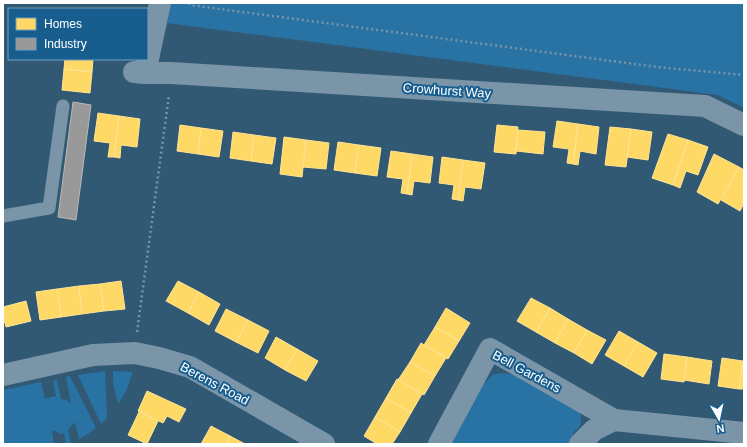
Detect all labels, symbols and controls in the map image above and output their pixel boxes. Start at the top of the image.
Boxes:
legend [8,8,148,60]
text: Homes [44,17,82,31]
text: Industry [44,37,87,51]
street label: Crowhurst Way [402,80,492,101]
street label: Bell Gardens [490,347,564,396]
street label: Berens Road [178,359,252,408]
north arrow [699,399,739,439]
text: N [716,422,725,435]

